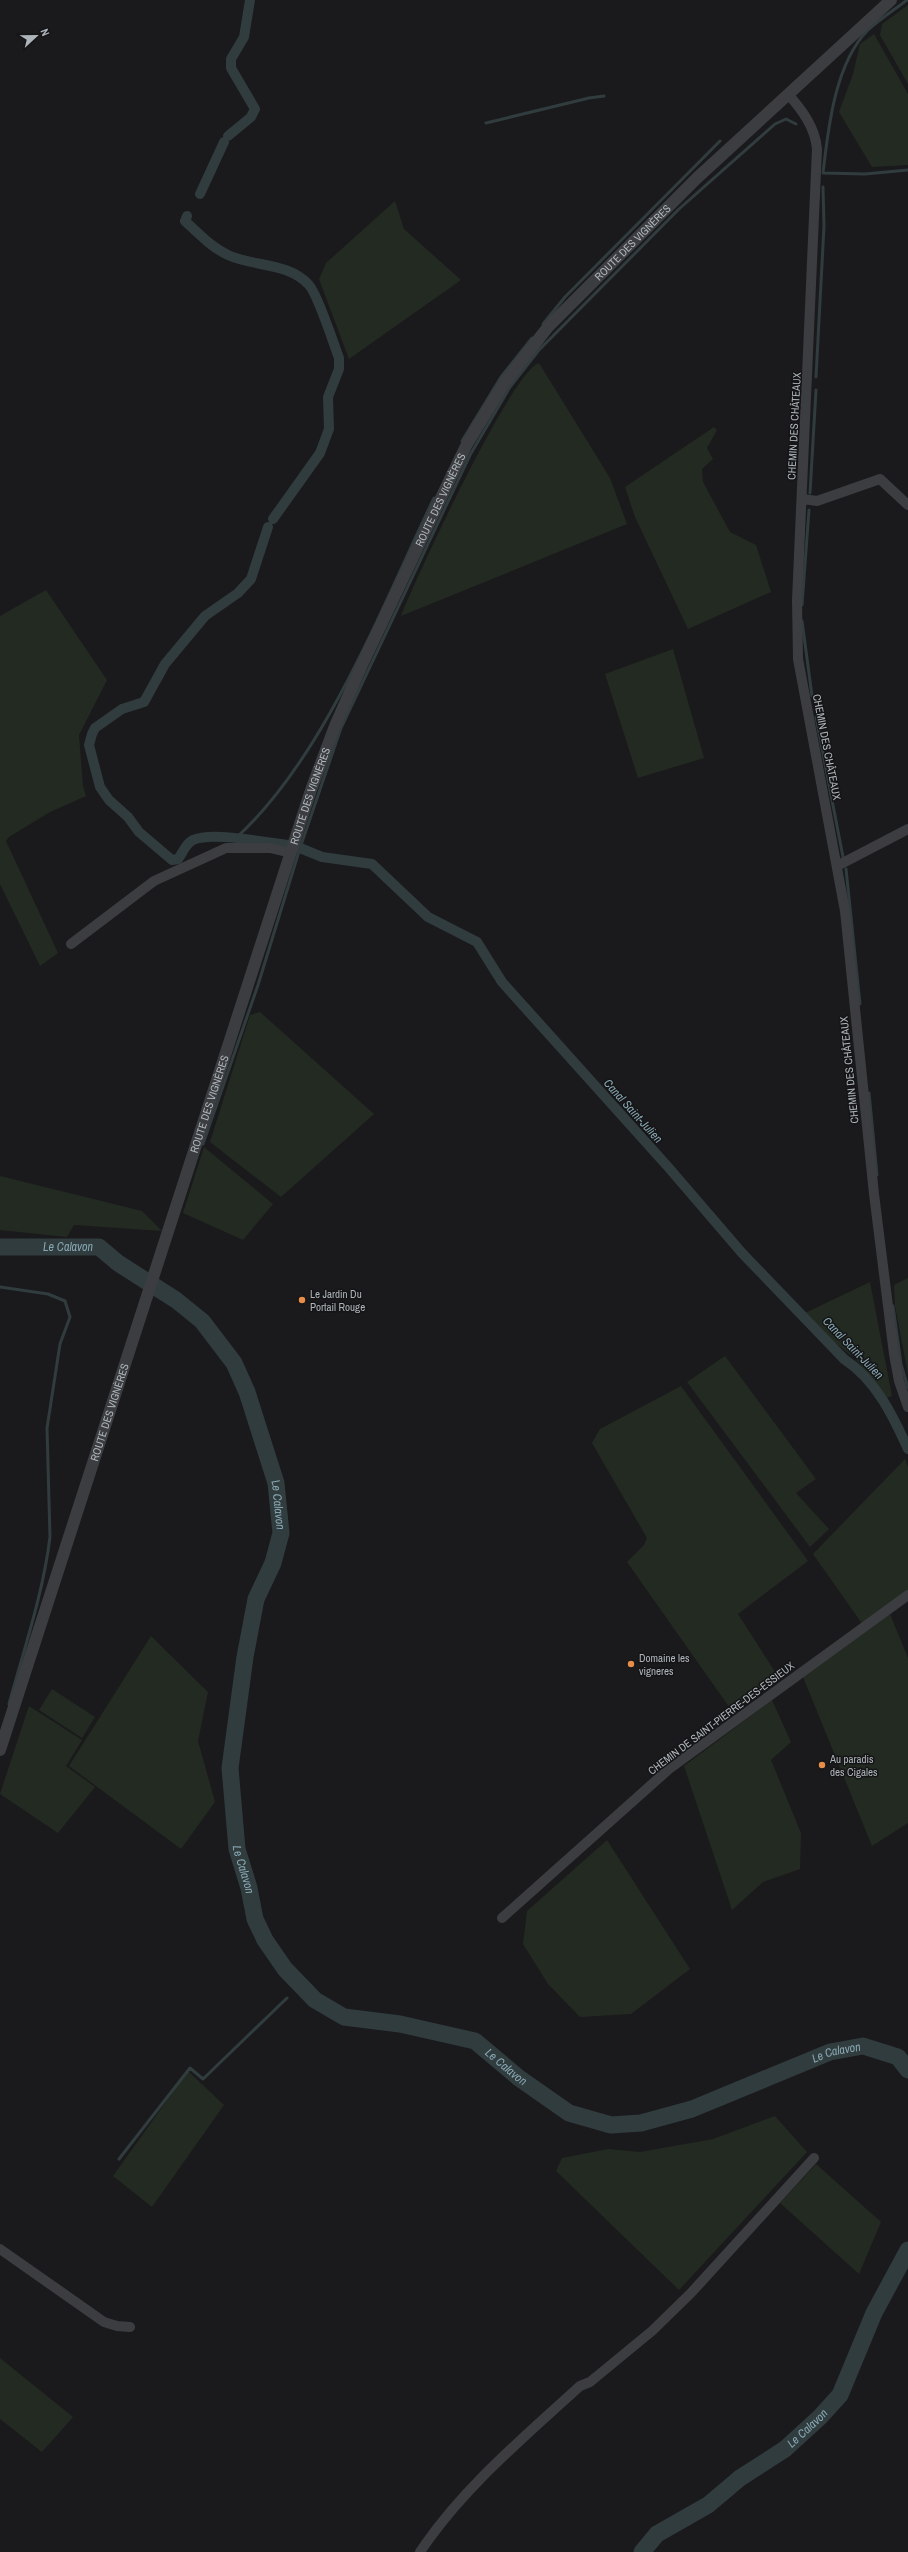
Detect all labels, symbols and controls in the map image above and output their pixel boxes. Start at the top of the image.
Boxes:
north arrow [16,16,56,56]
text: N [38,27,53,38]
street label: ROUTE DES VIGNÈRES [592,201,674,283]
street label: CHEMIN DES CHÂTEAUX [784,372,804,480]
street label: ROUTE DES VIGNÈRES [412,451,469,549]
street label: CHEMIN DES CHÂTEAUX [810,693,844,801]
street label: ROUTE DES VIGNÈRES [287,746,333,846]
street label: CHEMIN DES CHÂTEAUX [836,1016,862,1124]
street label: ROUTE DES VIGNÈRES [187,1053,232,1155]
water label: Canal Saint-Julien [600,1076,666,1146]
water label: Le Calavon [43,1239,93,1255]
place label: Le Jardin Du Portail Rouge [310,1287,365,1314]
marker: Le Jardin Du Portail Rouge [297,1295,307,1305]
water label: Canal Saint-Julien [819,1313,887,1383]
street label: ROUTE DES VIGNÈRES [87,1362,132,1463]
water label: Le Calavon [267,1478,289,1530]
place label: Domaine les vigneres [639,1651,690,1678]
street label: CHEMIN DE SAINT-PIERRE-DES-ESSIEUX [645,1658,797,1778]
marker: Domaine les vigneres [626,1659,636,1669]
place label: Au paradis des Cigales [829,1752,878,1779]
marker: Au paradis des Cigales [817,1760,827,1770]
water label: Le Calavon [229,1845,258,1895]
water label: Le Calavon [809,2039,862,2067]
water label: Le Calavon [482,2045,530,2089]
water label: Le Calavon [784,2406,831,2451]

